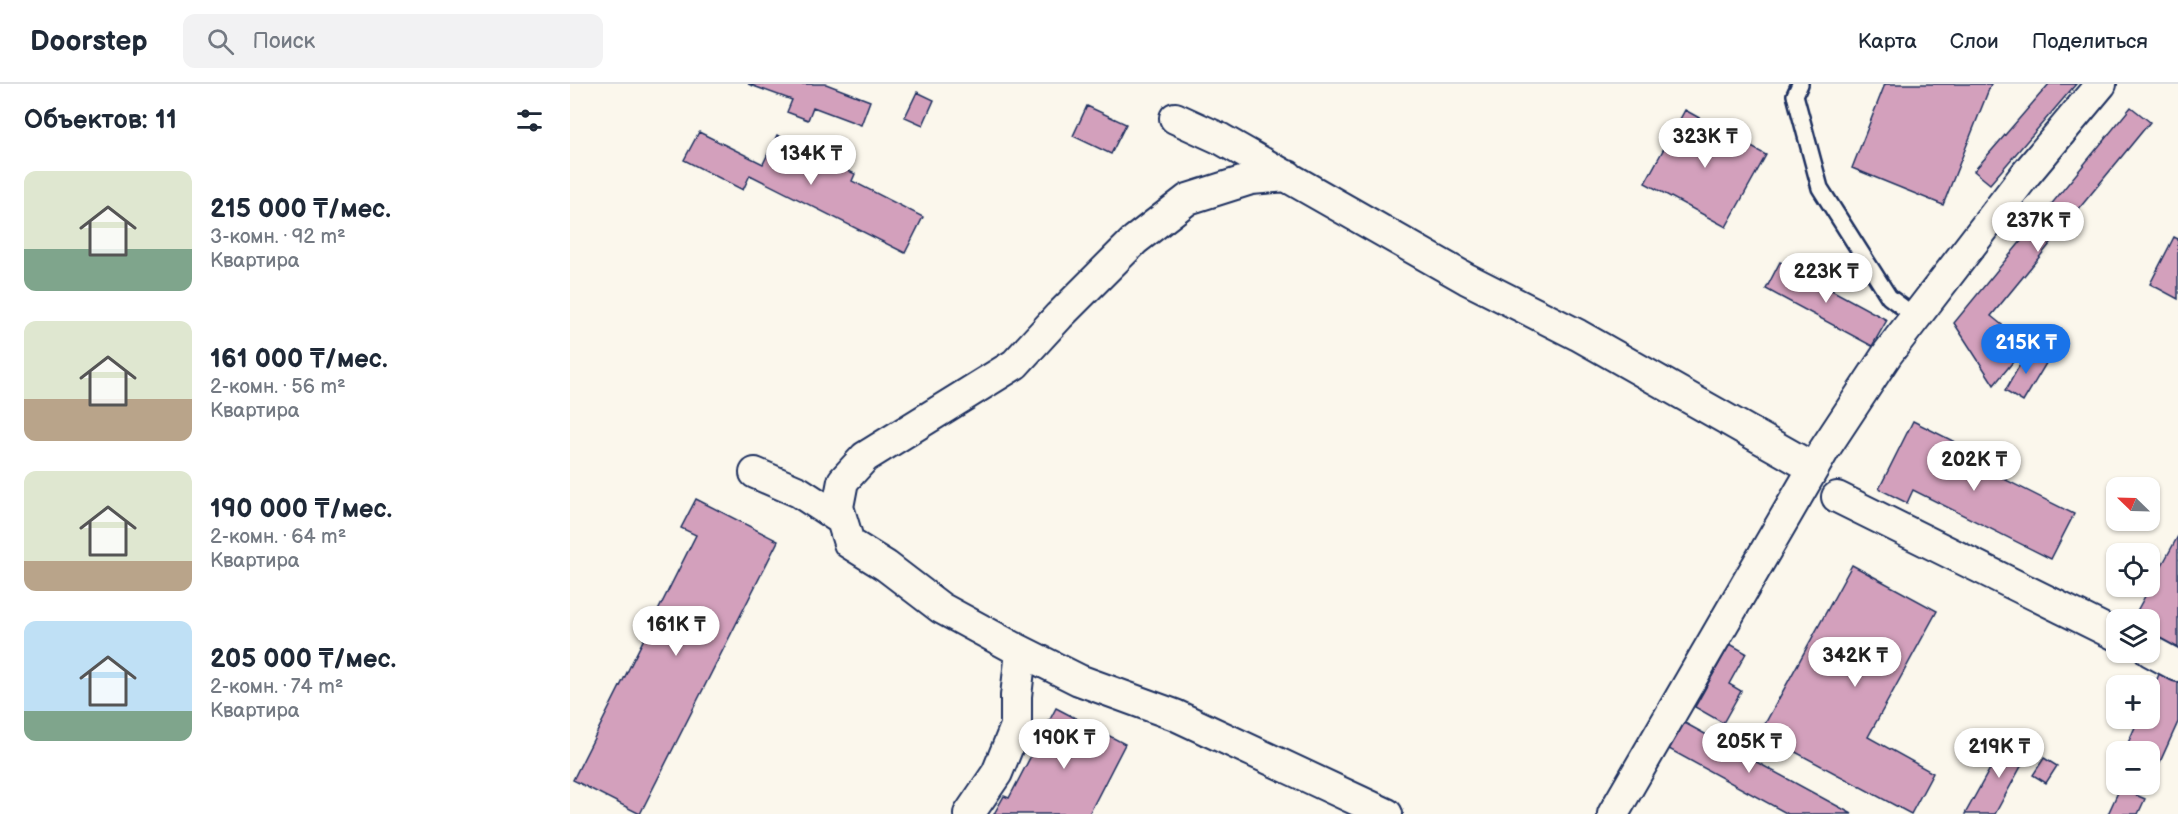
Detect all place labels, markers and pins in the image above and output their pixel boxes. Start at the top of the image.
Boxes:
pin: 323K ₸ [1656,118,1754,169]
pin: 134K ₸ [762,135,860,186]
pin: 237K ₸ [1989,202,2087,253]
pin: 223K ₸ [1777,253,1875,304]
pin: 215K ₸ [1977,324,2075,375]
pin: 202K ₸ [1925,441,2023,492]
pin: 161K ₸ [627,606,725,657]
pin: 342K ₸ [1806,637,1904,688]
pin: 190K ₸ [1015,719,1113,770]
pin: 205K ₸ [1700,723,1798,774]
pin: 219K ₸ [1950,728,2048,779]

